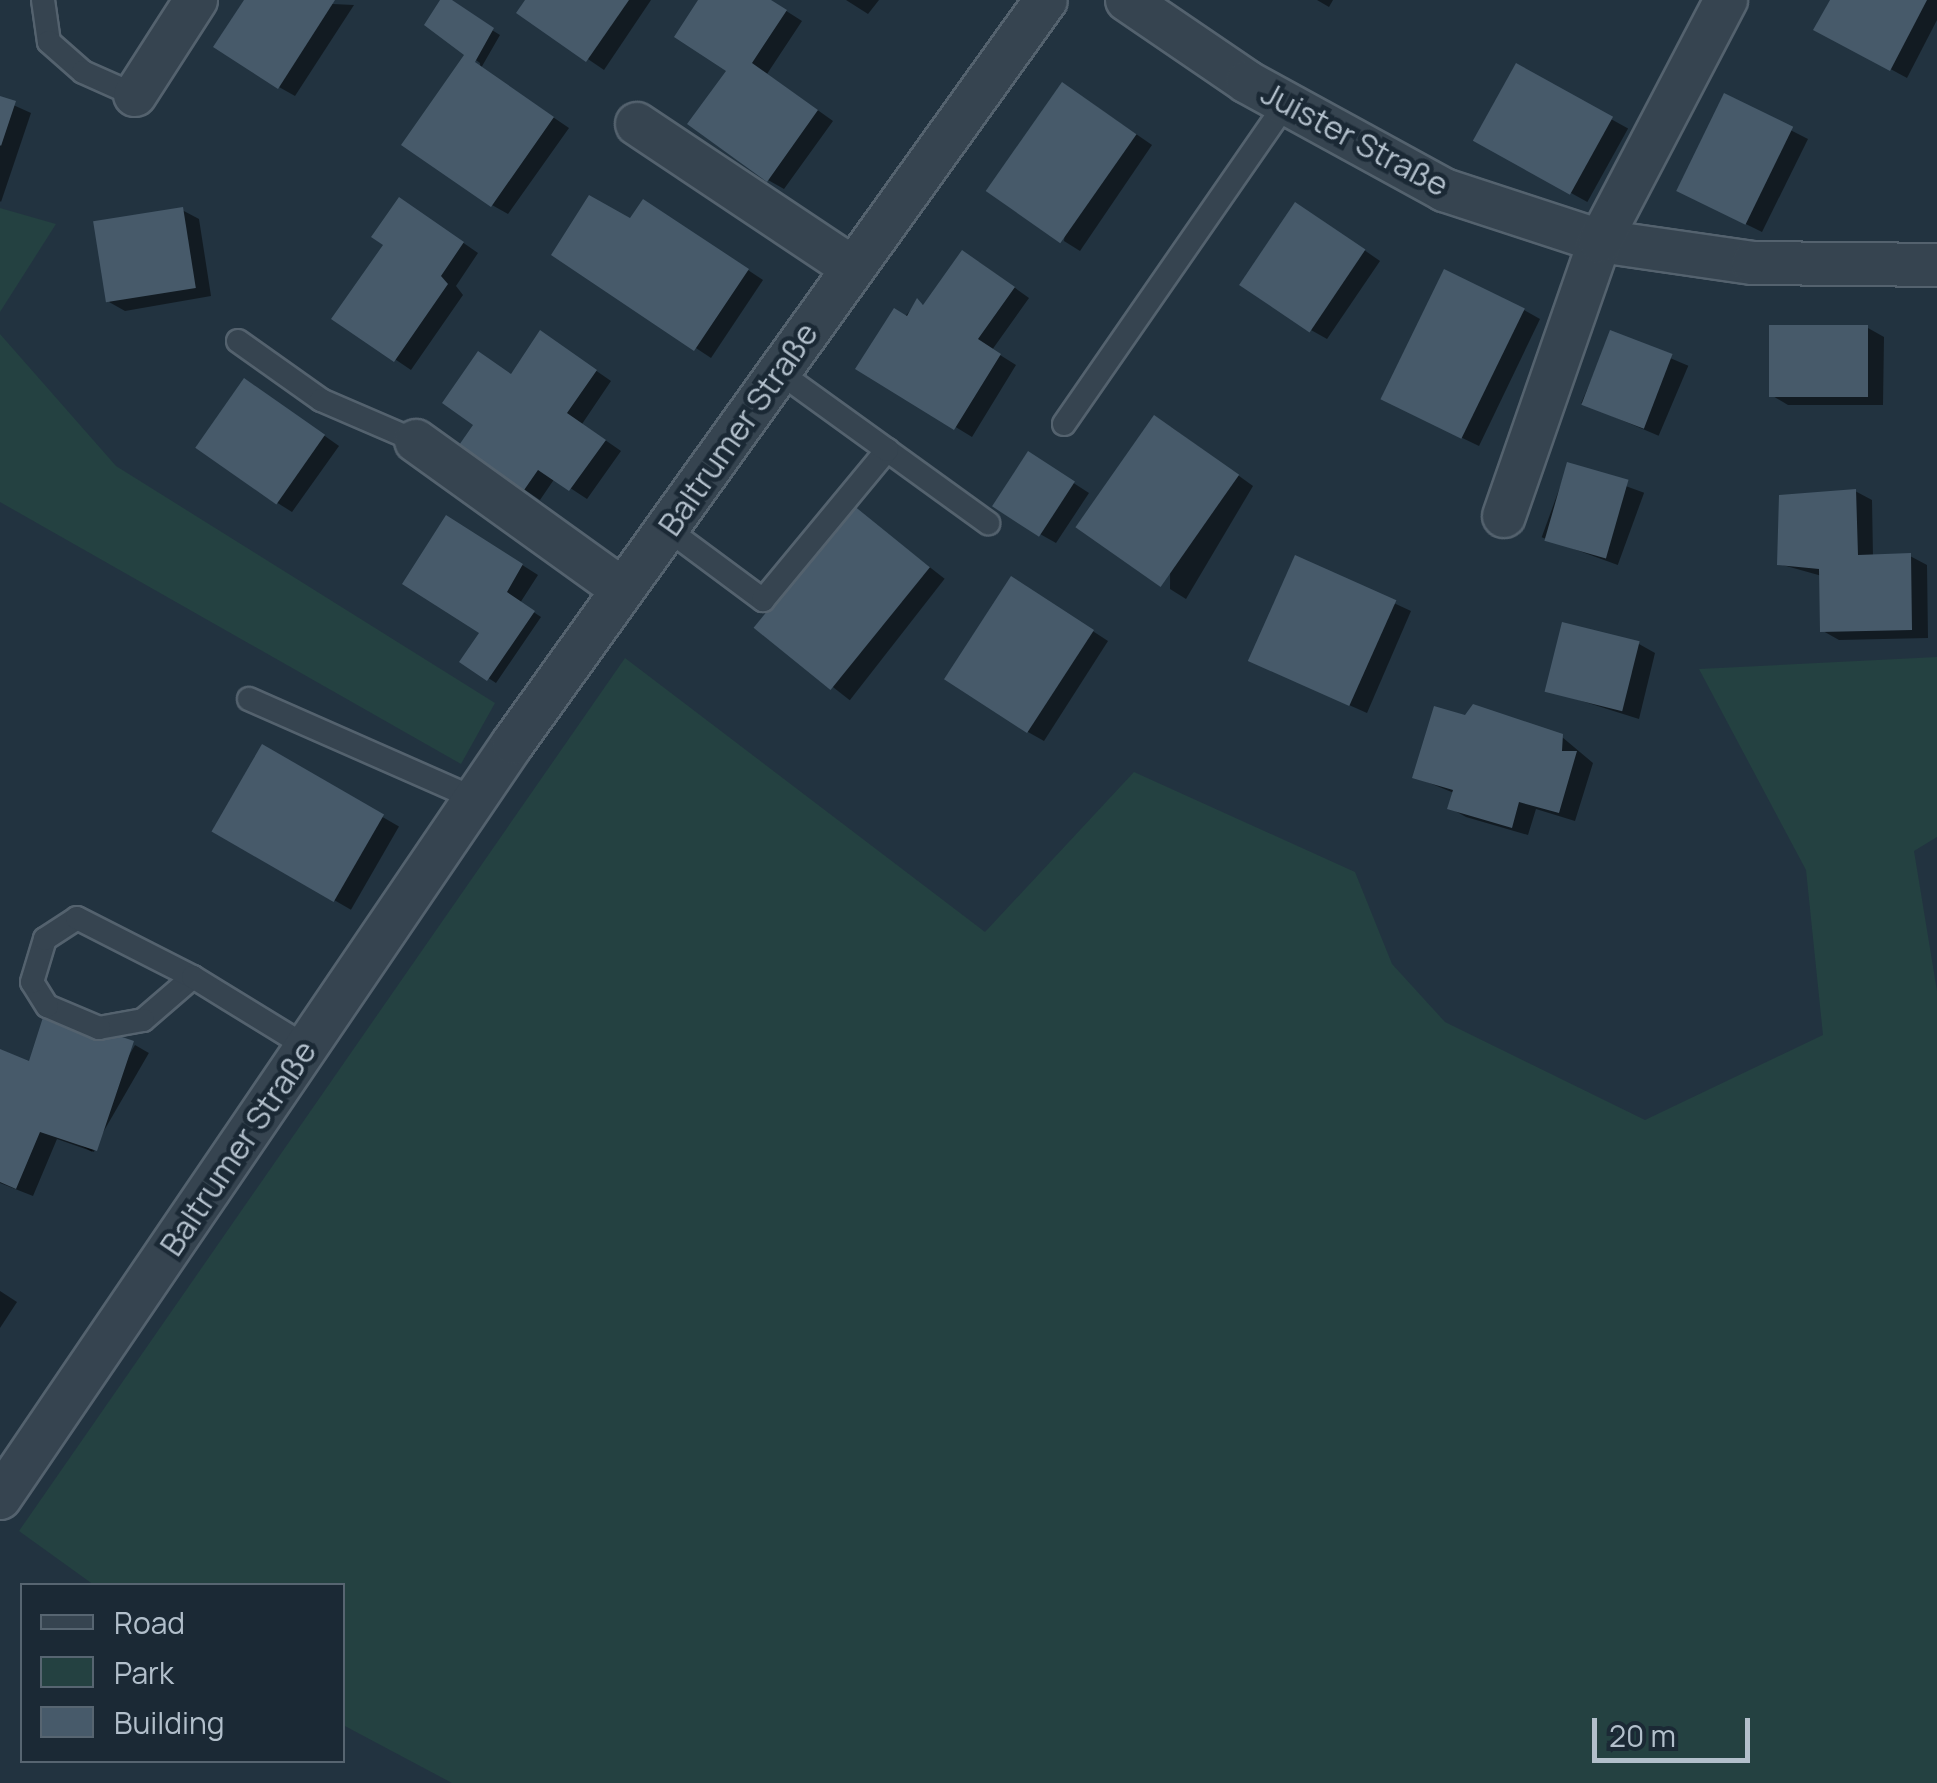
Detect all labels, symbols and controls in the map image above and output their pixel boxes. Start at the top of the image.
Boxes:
street label: Juister Straße [1255,74,1455,204]
street label: Baltrumer Straße [650,315,826,543]
street label: Baltrumer Straße [152,1033,324,1263]
legend [20,1583,345,1763]
text: Road [114,1602,185,1643]
text: Park [114,1652,174,1693]
scale bar [1597,1698,1754,1760]
text: Building [114,1702,225,1743]
text: 20 m [1609,1715,1676,1756]

